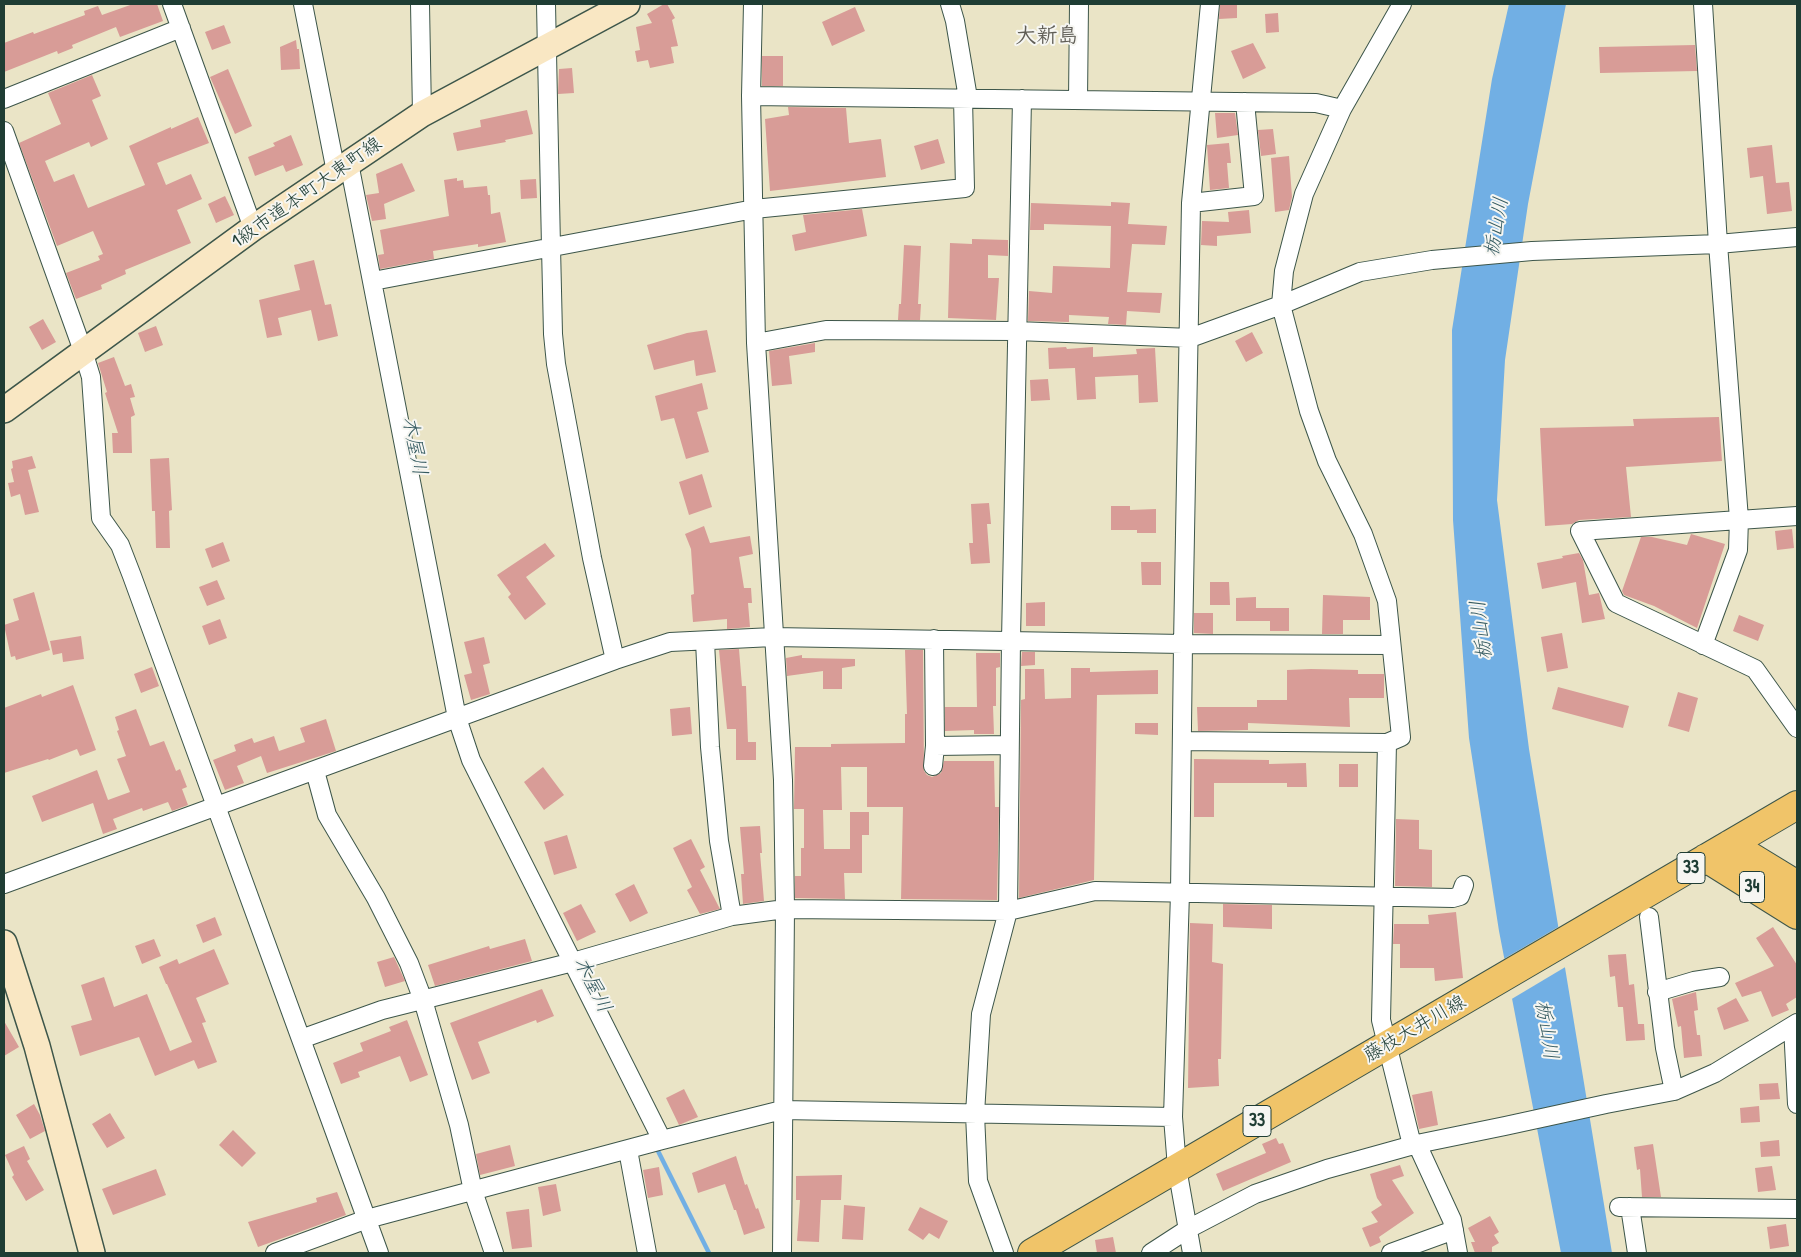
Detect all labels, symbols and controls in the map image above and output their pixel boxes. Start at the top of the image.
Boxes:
district label: 大新島 [1016,23,1078,49]
street label: 1級市道本町大東町線 [228,133,386,253]
water label: 栃山川 [1480,195,1514,259]
water label: 木屋川 [396,414,432,478]
water label: 栃山川 [1466,599,1498,661]
road number: 33 [1677,852,1705,884]
road number: 34 [1740,872,1764,902]
water label: 木屋川 [568,953,616,1017]
street label: 藤枝大井川線 [1360,991,1470,1067]
water label: 栃山川 [1529,998,1563,1062]
road number: 33 [1243,1106,1271,1136]

